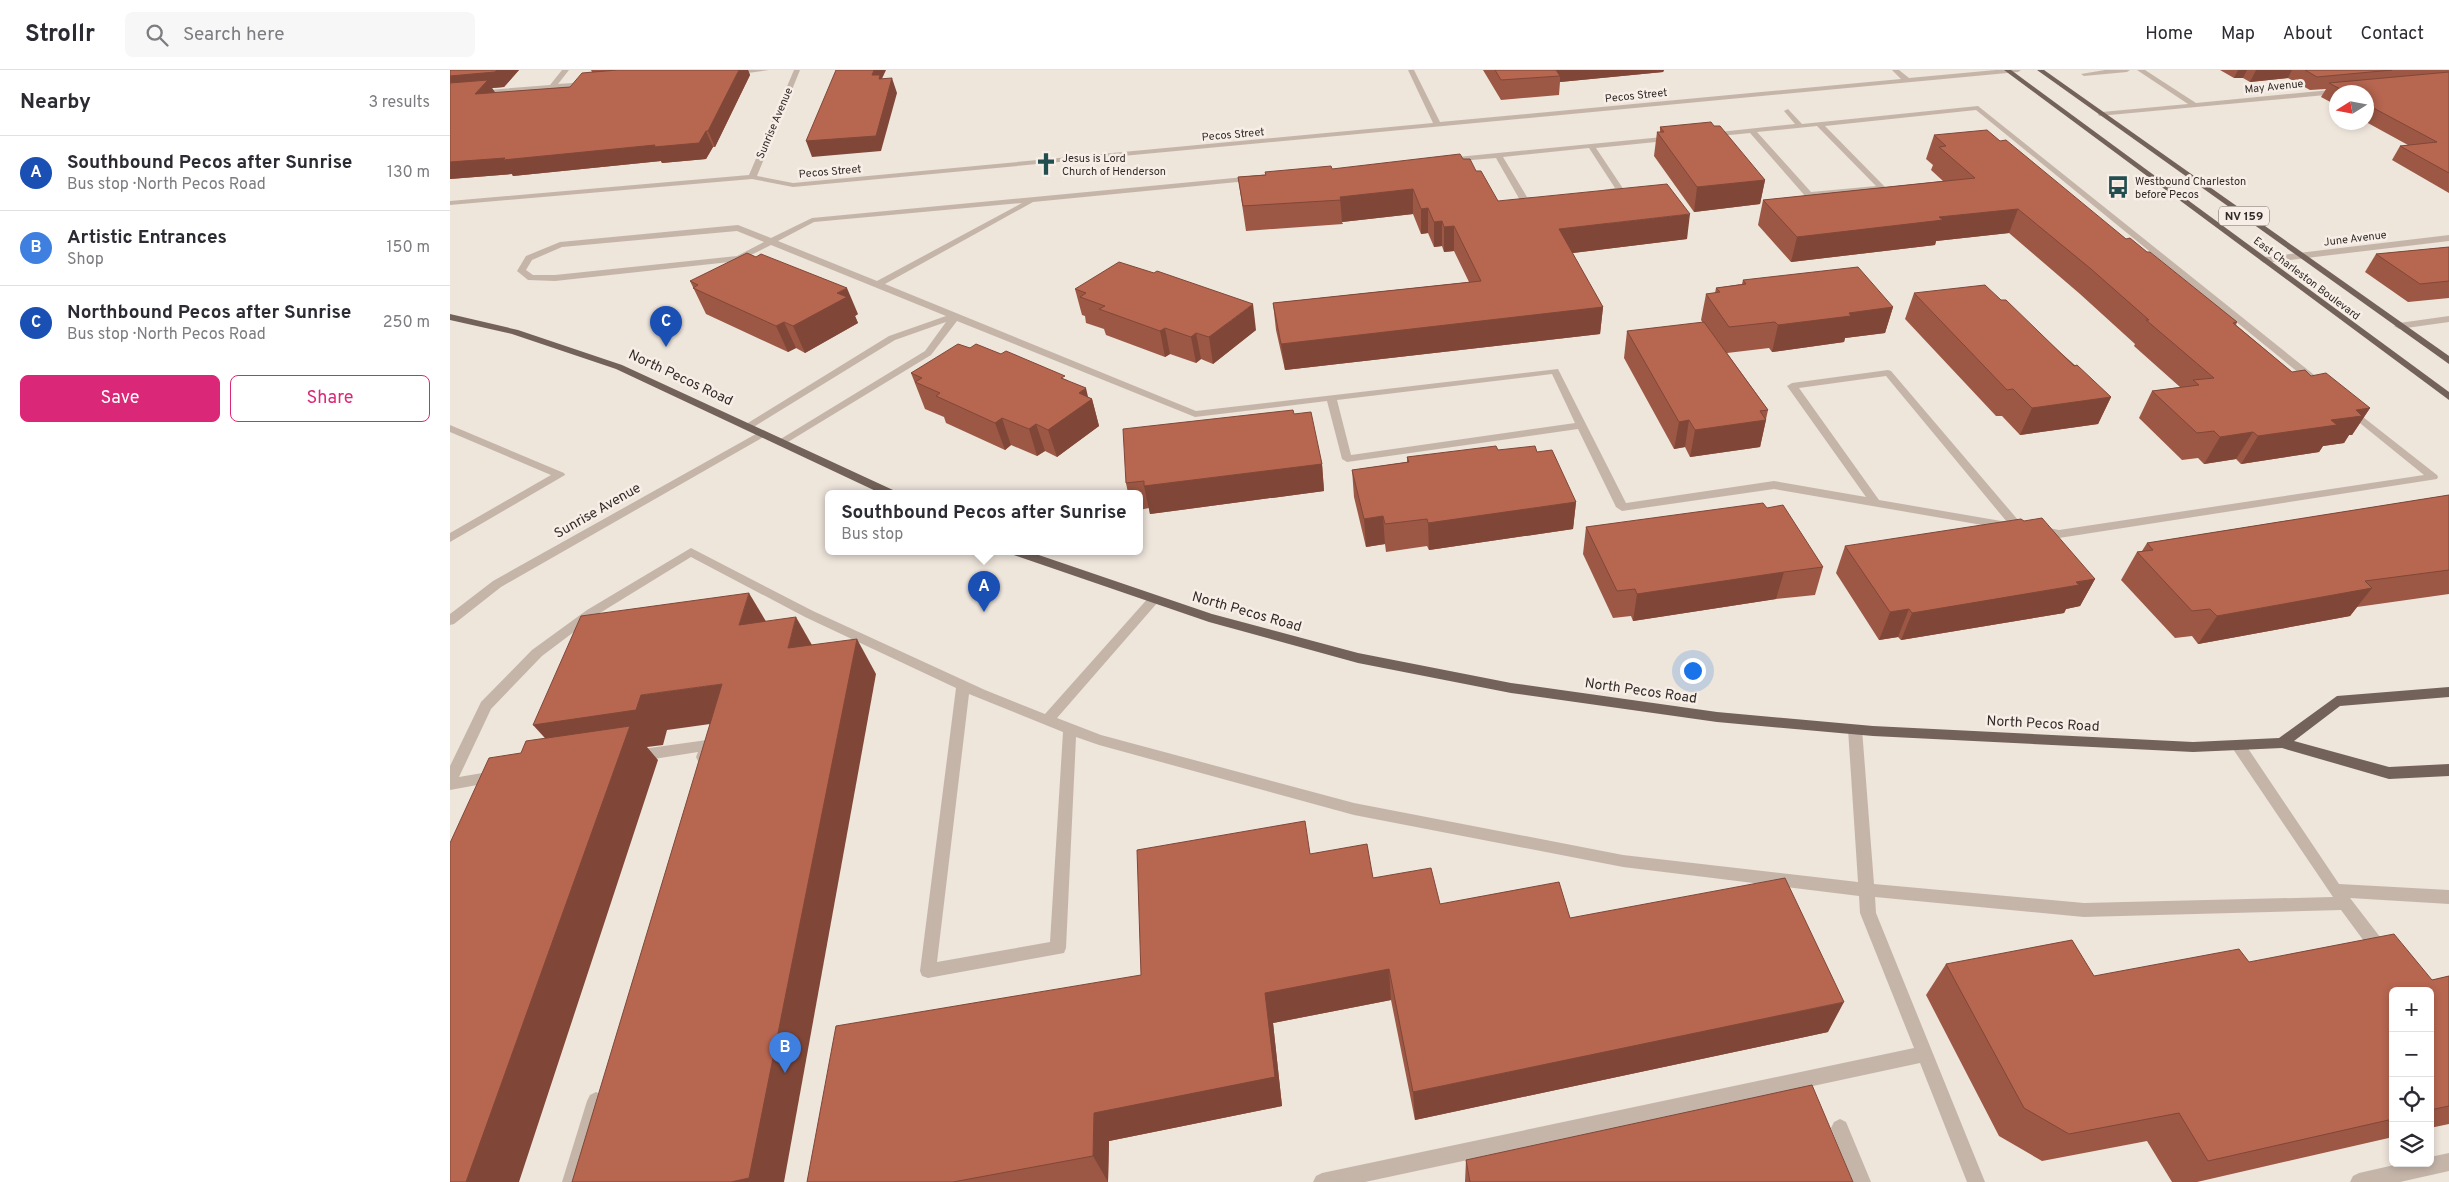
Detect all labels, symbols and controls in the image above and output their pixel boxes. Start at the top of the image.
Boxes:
search box [125,12,475,57]
text: Strollr [25,20,95,50]
icon: search [143,21,171,49]
text: Search here [183,23,284,47]
text: Home [2145,23,2193,46]
text: Map [2221,23,2255,46]
text: About [2283,23,2332,46]
text: Contact [2360,23,2424,46]
street label: May Avenue [2244,77,2304,97]
north arrow [2329,85,2374,130]
street label: Sunrise Avenue [754,86,796,161]
street label: Pecos Street [1604,86,1668,106]
text: Nearby [20,89,91,116]
text: 3 results [368,93,430,113]
street label: Pecos Street [1201,125,1265,145]
text: Southbound Pecos after Sunrise [67,151,352,175]
church icon: Jesus is Lord Church of Henderson [1033,151,1059,177]
place label: Jesus is Lord Church of Henderson [1062,152,1166,179]
street label: Pecos Street [798,162,862,182]
text: A [30,163,42,183]
text: 130 m [387,163,430,183]
bus stop icon: Westbound Charleston before Pecos [2105,174,2131,200]
text: Bus stop · North Pecos Road [67,175,266,195]
place label: Westbound Charleston before Pecos [2135,175,2246,202]
road number: NV 159 [2219,206,2269,226]
text: Artistic Entrances [67,226,227,250]
street label: June Avenue [2323,228,2388,250]
street label: East Charleston Boulevard [2250,234,2363,324]
text: B [30,238,42,258]
text: 150 m [387,238,430,258]
text: Shop [67,250,104,270]
text: Northbound Pecos after Sunrise [67,301,351,325]
pin: C [650,306,682,347]
text: C [31,313,41,333]
text: 250 m [383,313,430,333]
text: Bus stop · North Pecos Road [67,325,266,345]
street label: North Pecos Road [625,347,735,410]
button: Save [20,375,220,422]
button: Share [230,375,430,422]
street label: Sunrise Avenue [552,480,644,543]
popup [825,490,1143,555]
text: Southbound Pecos after Sunrise [841,501,1127,525]
text: Bus stop [841,525,903,545]
pin: A [968,571,1000,612]
street label: North Pecos Road [1190,589,1303,636]
your location [1680,658,1706,684]
street label: North Pecos Road [1584,675,1698,708]
street label: North Pecos Road [1986,713,2100,736]
map controls [2389,987,2434,1167]
button: + [2389,987,2434,1032]
pin: B [769,1032,801,1073]
button: − [2389,1032,2434,1077]
button: locate [2389,1077,2434,1122]
button: layers [2389,1122,2434,1167]

